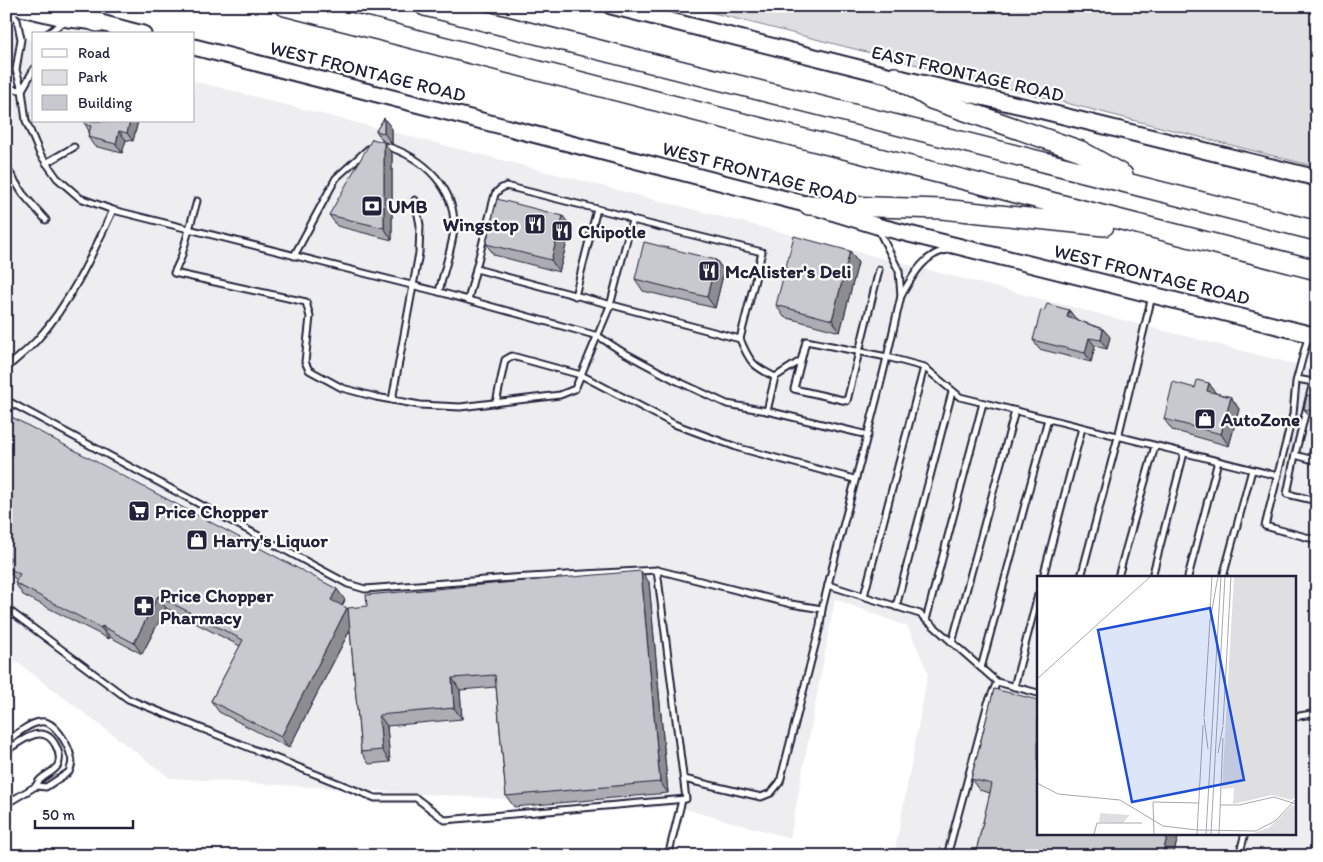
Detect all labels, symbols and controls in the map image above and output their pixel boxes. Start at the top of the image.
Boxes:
legend [32,32,195,122]
street label: WEST FRONTAGE ROAD [267,36,468,107]
street label: EAST FRONTAGE ROAD [869,40,1066,107]
text: Road [78,44,111,62]
text: Park [78,68,108,86]
text: Building [78,94,132,112]
street label: WEST FRONTAGE ROAD [660,136,860,211]
bank icon: UMB [360,194,384,218]
place label: UMB [388,195,428,218]
restaurant icon: Wingstop [523,212,547,236]
place label: Wingstop [443,213,519,236]
restaurant icon: Chipotle [550,219,574,243]
place label: Chipotle [578,220,646,243]
street label: WEST FRONTAGE ROAD [1051,239,1252,310]
restaurant icon: McAlister's Deli [697,259,721,283]
place label: McAlister's Deli [725,260,852,283]
shop icon: AutoZone [1193,407,1217,431]
place label: AutoZone [1220,408,1300,431]
supermarket icon: Price Chopper [127,499,151,523]
place label: Price Chopper [155,500,269,523]
shop icon: Harry's Liquor [185,528,209,552]
place label: Harry's Liquor [213,529,328,552]
inset map [1037,576,1296,834]
place label: Price Chopper Pharmacy [160,584,274,629]
pharmacy icon: Price Chopper Pharmacy [132,594,156,618]
scale bar [35,797,132,829]
text: 50 m [42,806,75,824]

